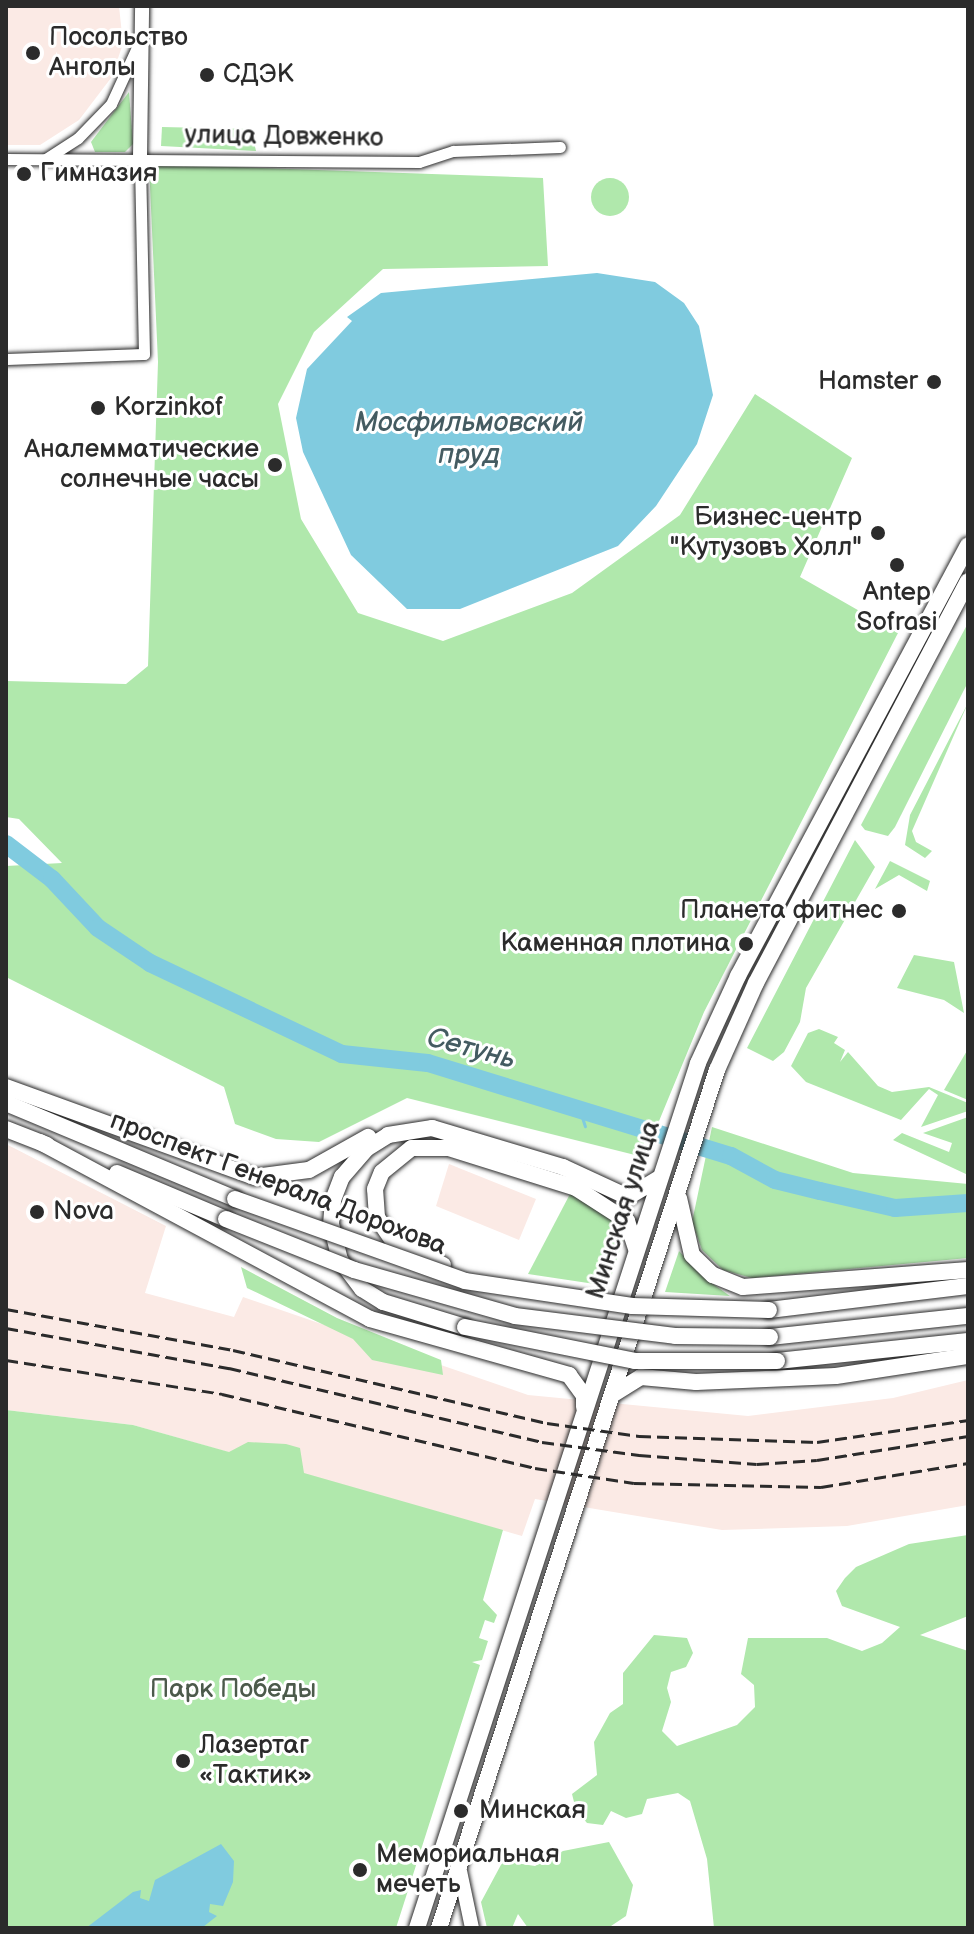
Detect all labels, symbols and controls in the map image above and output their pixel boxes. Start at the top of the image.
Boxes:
place label: Посольство Анголы [49,22,188,84]
marker: Посольство Анголы [24,44,42,62]
place label: СДЭК [223,59,293,91]
marker: СДЭК [198,66,216,84]
street label: улица Довженко [184,120,384,154]
place label: Гимназия [40,158,158,190]
marker: Гимназия [15,165,33,183]
place label: Hamster [818,366,918,398]
marker: Hamster [925,373,943,391]
place label: Korzinkof [114,392,223,424]
marker: Korzinkof [89,399,107,417]
water label: Мосфильмовский пруд [355,406,583,472]
place label: Аналемматические солнечные часы [24,434,259,496]
marker: Аналемматические солнечные часы [266,456,284,474]
place label: Бизнес-центр "Кутузовъ Холл" [670,502,862,564]
marker: Бизнес-центр "Кутузовъ Холл" [869,524,887,542]
marker: Antep Sofrasi [888,556,906,574]
place label: Antep Sofrasi [857,577,937,638]
place label: Планета фитнес [680,895,883,927]
marker: Планета фитнес [890,902,908,920]
place label: Каменная плотина [500,928,730,960]
marker: Каменная плотина [737,935,755,953]
water label: Сетунь [423,1021,519,1077]
street label: проспект Генерала Дорохова [105,1105,451,1263]
street label: Минская улица [580,1117,668,1303]
place label: Nova [53,1196,114,1228]
marker: Nova [28,1203,46,1221]
park label: Парк Победы [150,1674,316,1706]
place label: Лазертаг «Тактик» [199,1730,312,1792]
marker: Лазертаг «Тактик» [174,1752,192,1770]
place label: Минская [479,1795,586,1827]
marker: Минская [450,1800,472,1822]
place label: Мемориальная мечеть [376,1839,560,1900]
marker: Мемориальная мечеть [351,1861,369,1879]

